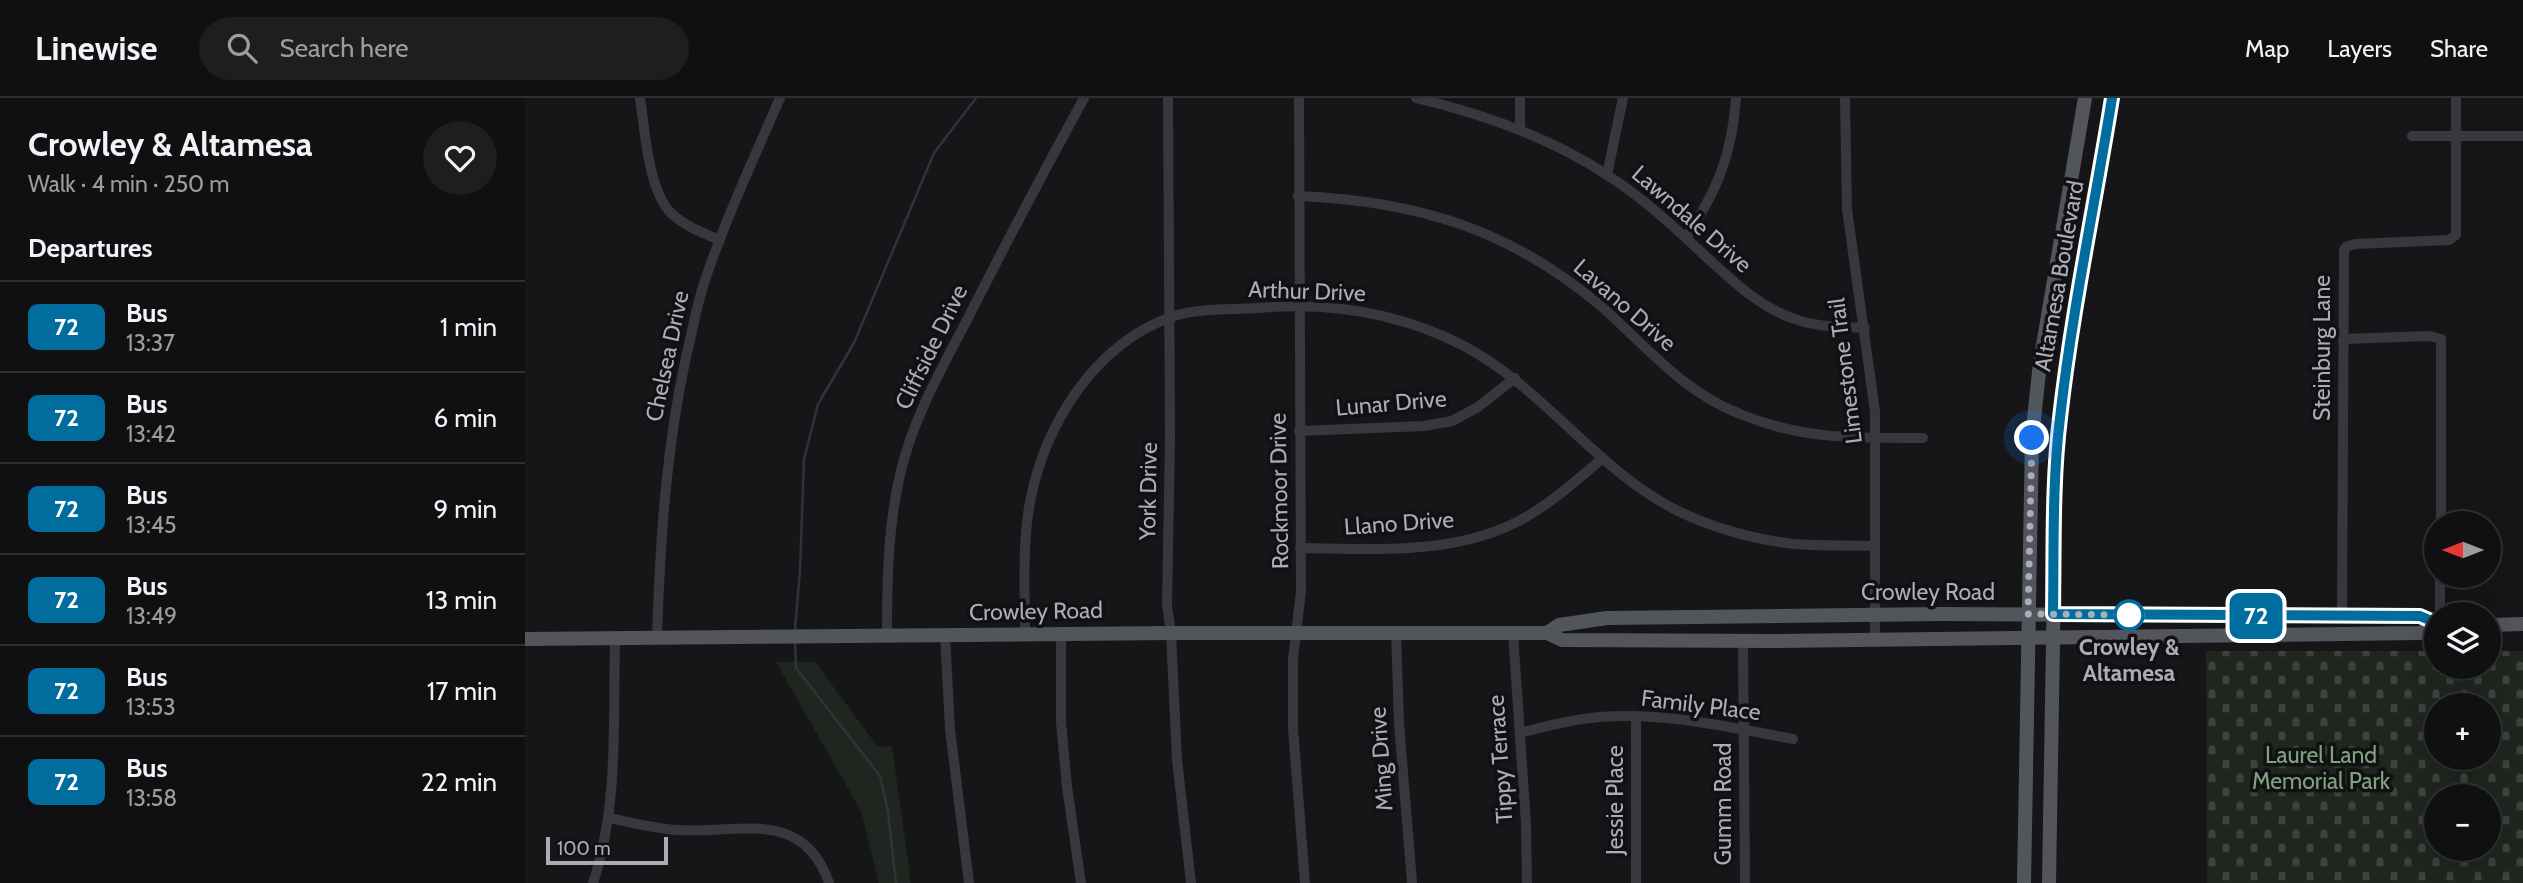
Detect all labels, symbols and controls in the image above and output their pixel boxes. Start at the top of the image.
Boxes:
search box [199,17,689,80]
text: Linewise [35,28,157,68]
icon: search [223,29,261,67]
text: Search here [279,32,409,64]
text: Map [2245,34,2289,63]
text: Layers [2327,34,2392,63]
text: Share [2430,34,2488,63]
button: heart [423,121,497,195]
text: Crowley & Altamesa [28,124,313,164]
street label: Lawndale Drive [1626,159,1758,279]
text: Walk · 4 min · 250 m [28,170,230,198]
street label: Altamesa Boulevard [2028,178,2090,374]
text: Departures [28,232,152,264]
street label: Lavano Drive [1568,253,1682,357]
street label: Arthur Drive [1248,275,1367,307]
street label: Steinburg Lane [2308,275,2336,421]
street label: Cliffside Drive [889,280,973,414]
street label: Chelsea Drive [639,288,695,424]
street label: Limestone Trail [1822,296,1868,445]
text: Bus [126,297,167,329]
text: 1 min [440,311,497,343]
text: 72 [54,312,79,341]
text: 13:37 [126,329,175,357]
street label: Lunar Drive [1334,384,1448,422]
text: Bus [126,388,167,420]
text: 6 min [434,402,497,434]
text: 72 [54,403,79,432]
street label: Rockmoor Drive [1264,412,1294,569]
text: 13:42 [126,420,176,448]
your location [2014,420,2049,455]
street label: York Drive [1133,442,1163,541]
text: Bus [126,479,167,511]
text: 9 min [434,493,497,525]
text: 72 [54,494,79,523]
street label: Llano Drive [1343,505,1455,541]
text: 13:45 [126,511,176,539]
north arrow [2424,511,2501,588]
map controls [2424,511,2501,861]
text: Bus [126,570,167,602]
street label: Crowley Road [1861,578,1995,606]
text: 13 min [426,584,497,616]
text: 72 [54,585,79,614]
line badge: 72 [2225,593,2287,639]
street label: Crowley Road [969,596,1103,626]
marker: Crowley & Altamesa [2114,600,2144,630]
text: 72 [2244,601,2268,630]
text: 13:49 [126,602,177,630]
button: layers [2424,602,2501,679]
place label: Crowley & Altamesa [2079,633,2180,687]
text: Bus [126,661,167,693]
text: 17 min [427,675,497,707]
text: 72 [54,676,79,705]
street label: Family Place [1640,684,1763,726]
text: 13:53 [126,693,176,721]
button: + [2424,693,2501,770]
street label: Tippy Terrace [1482,694,1518,824]
street label: Ming Drive [1363,706,1399,812]
park label: Laurel Land Memorial Park [2252,741,2391,795]
street label: Gumm Road [1709,743,1737,865]
street label: Jessie Place [1601,745,1629,856]
text: Bus [126,752,167,784]
text: 22 min [421,766,497,798]
text: 72 [54,767,79,796]
text: 13:58 [126,784,177,812]
button: − [2424,784,2501,861]
scale bar [546,834,669,866]
text: 100 m [557,837,611,860]

